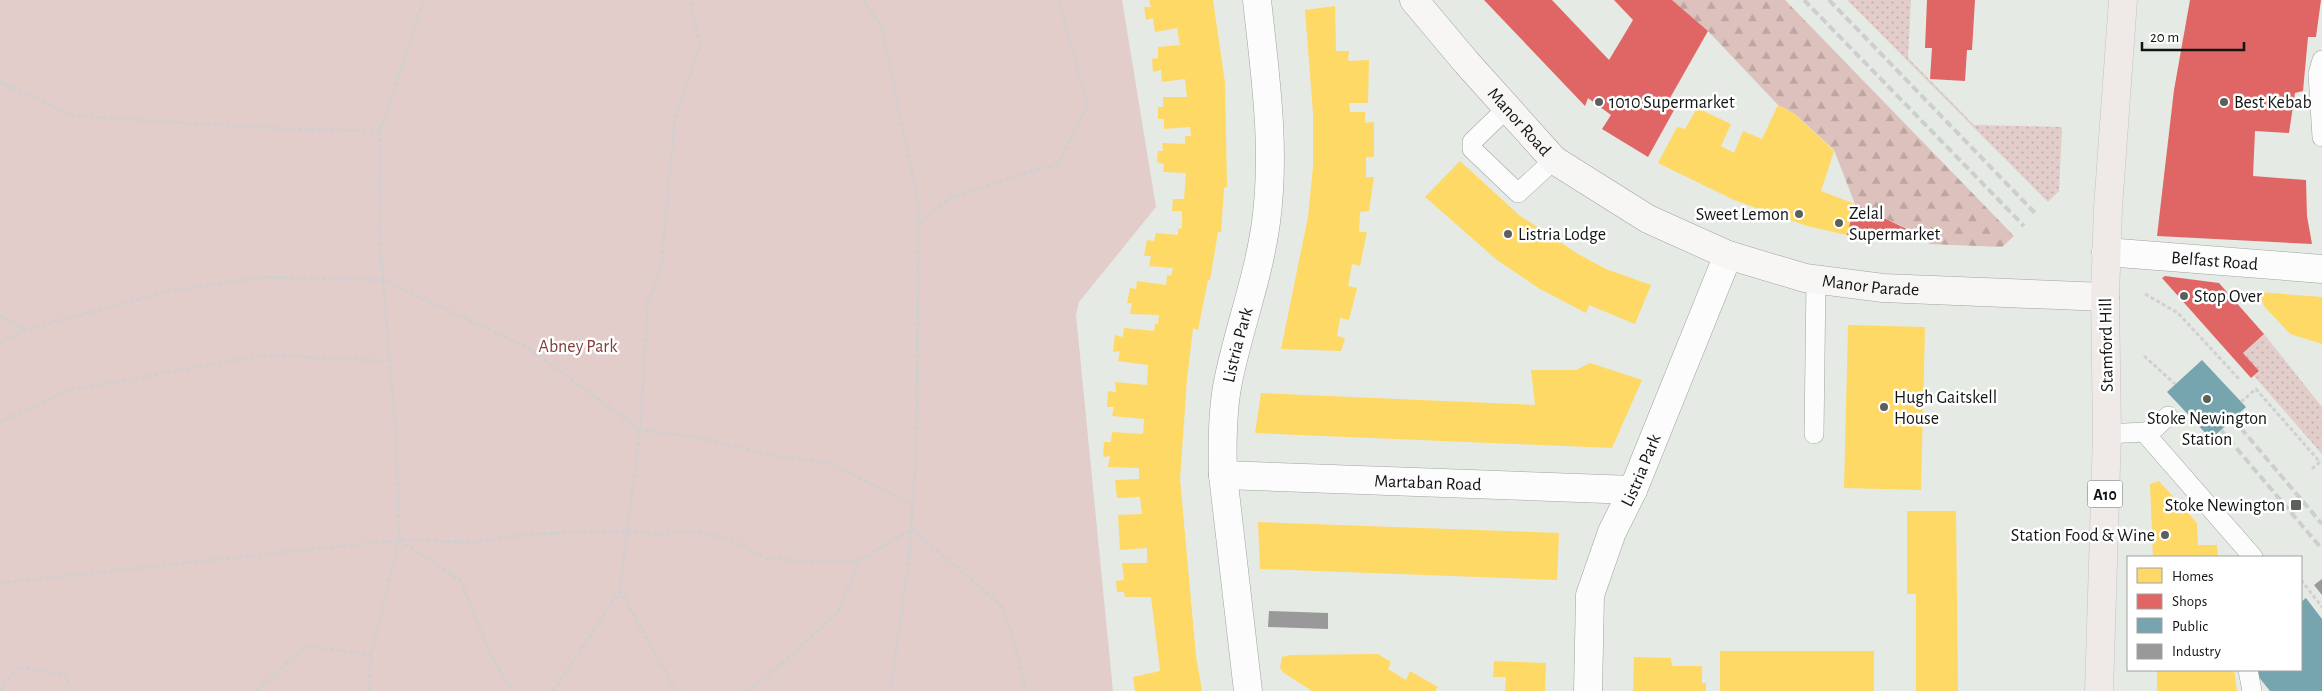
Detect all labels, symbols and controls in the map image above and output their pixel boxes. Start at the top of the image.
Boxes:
scale bar [2142,20,2244,52]
text: 20 m [2150,30,2179,45]
street label: Manor Road [1484,85,1554,160]
place label: 1010 Supermarket [1609,94,1735,112]
place label: Best Kebab [2234,94,2312,112]
marker: 1010 Supermarket [1593,96,1605,108]
marker: Best Kebab [2218,96,2230,108]
place label: Zelal Supermarket [1849,205,1941,244]
place label: Sweet Lemon [1696,206,1789,224]
marker: Sweet Lemon [1793,208,1805,220]
marker: Zelal Supermarket [1833,217,1845,229]
place label: Listria Lodge [1518,226,1606,244]
marker: Listria Lodge [1502,228,1514,240]
street label: Belfast Road [2170,249,2259,274]
street label: Manor Parade [1821,272,1920,299]
place label: Stop Over [2194,288,2262,306]
marker: Stop Over [2178,290,2190,302]
street label: Stamford Hill [2097,298,2117,392]
street label: Listria Park [1220,305,1257,384]
park label: Abney Park [539,338,618,356]
place label: Hugh Gaitskell House [1894,389,1997,428]
marker: Stoke Newington Station [2201,393,2213,405]
marker: Hugh Gaitskell House [1878,401,1890,413]
place label: Stoke Newington Station [2147,410,2267,449]
street label: Listria Park [1618,431,1665,510]
street label: Martaban Road [1374,473,1482,494]
road number: A10 [2088,480,2122,508]
place label: Stoke Newington [2165,497,2285,515]
marker: Stoke Newington [2289,498,2303,512]
place label: Station Food & Wine [2011,527,2155,545]
marker: Station Food & Wine [2159,529,2171,541]
legend [2127,556,2302,671]
text: Homes [2172,569,2214,584]
text: Shops [2172,594,2207,609]
text: Public [2172,619,2208,634]
text: Industry [2172,644,2221,659]

